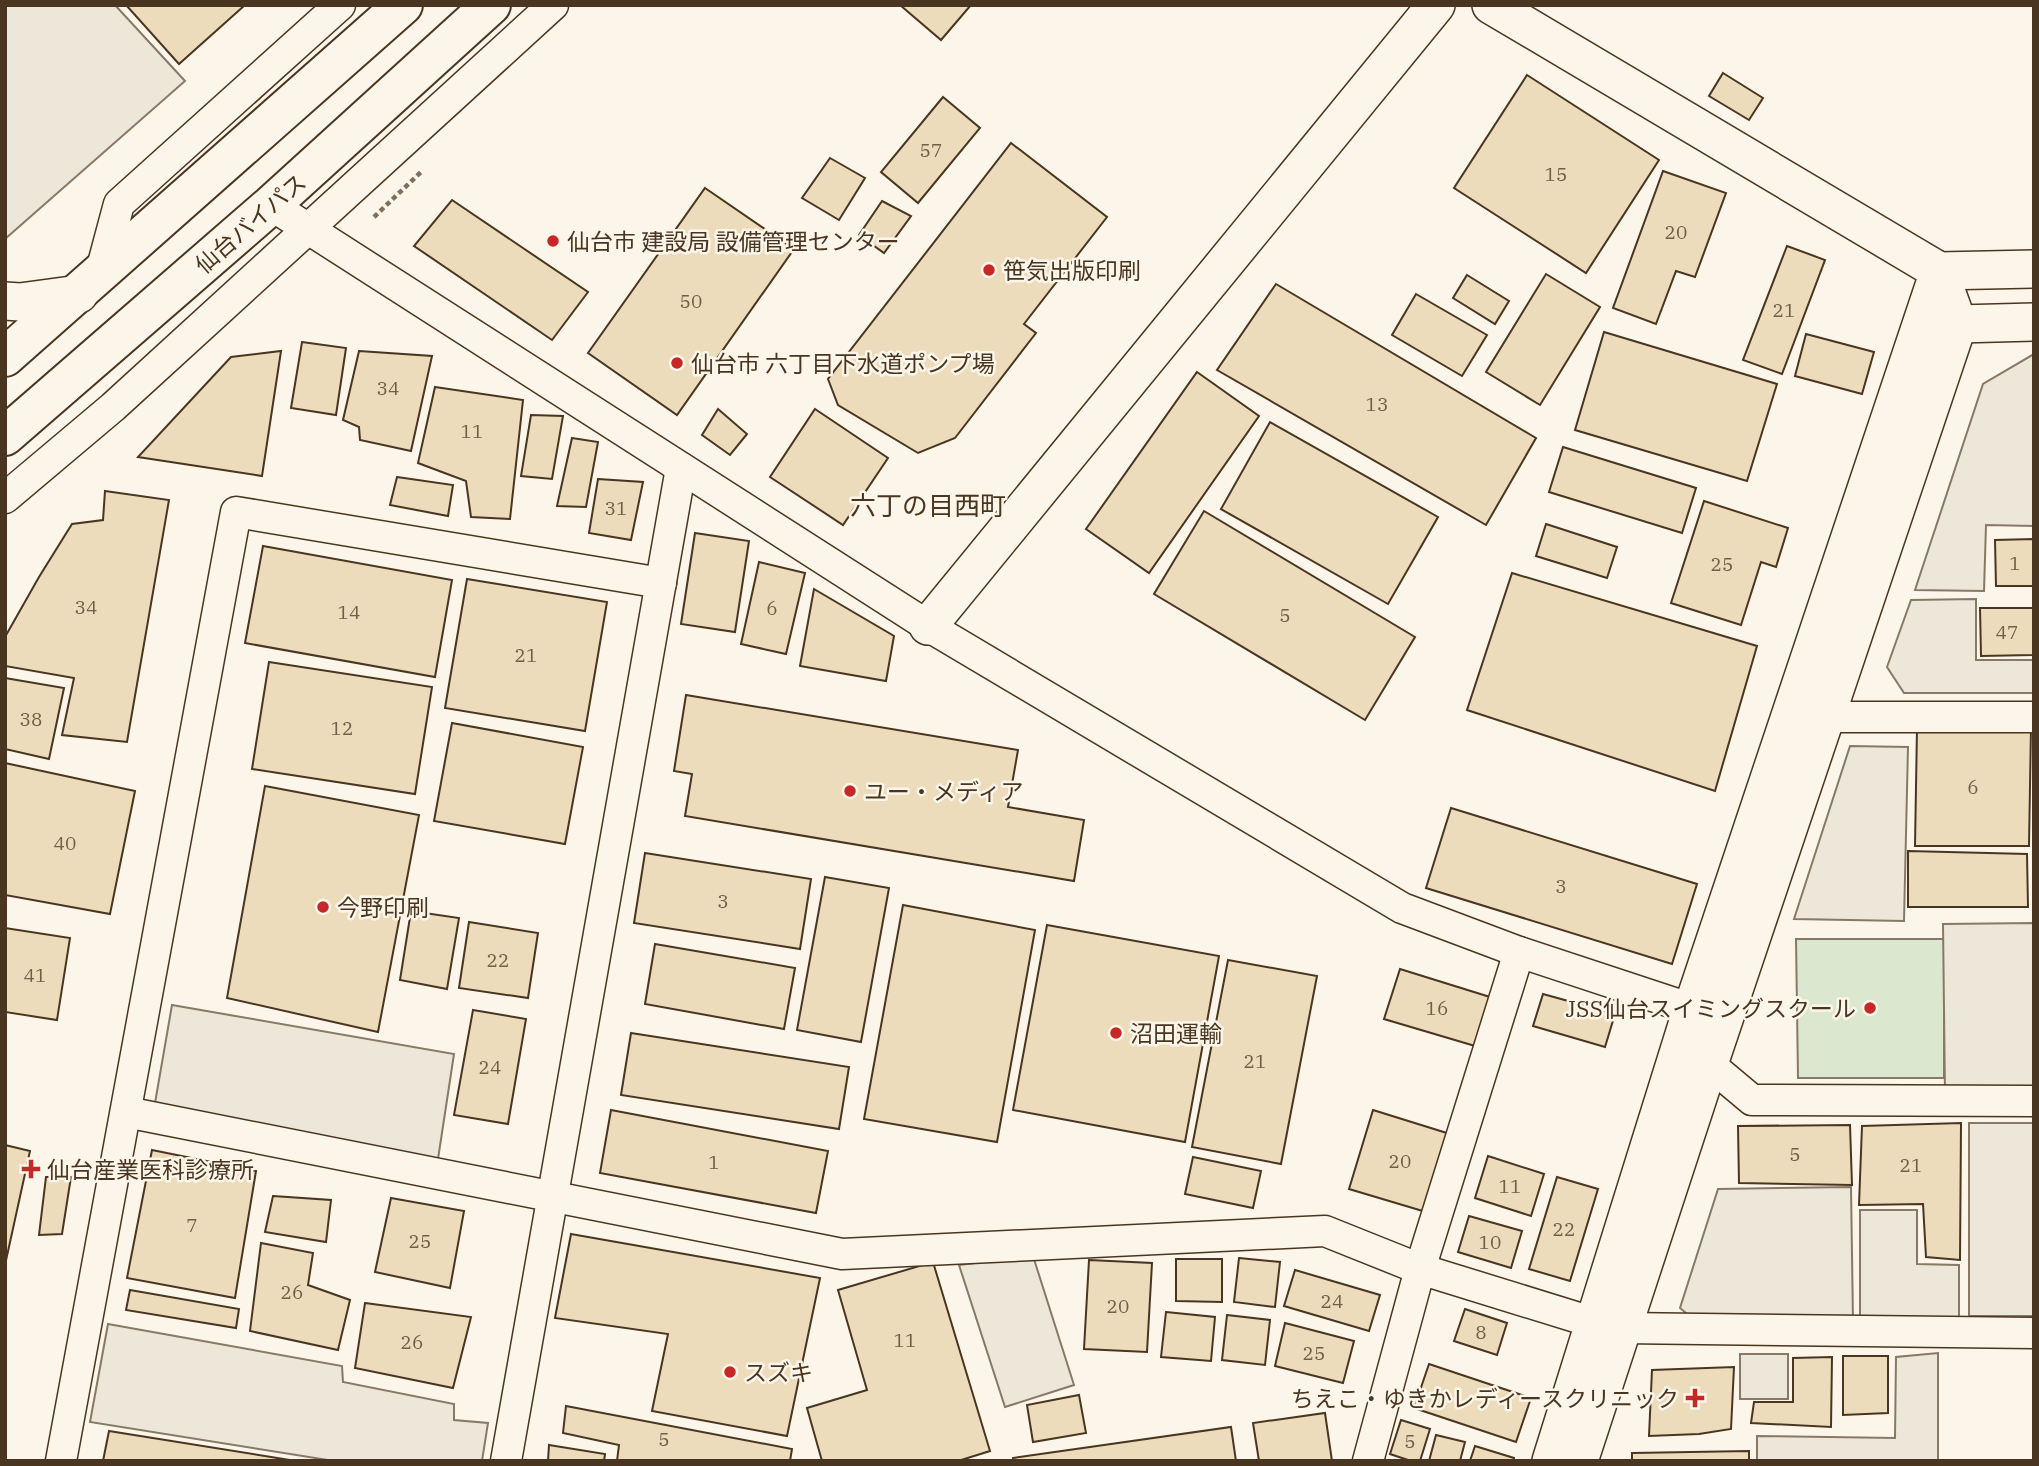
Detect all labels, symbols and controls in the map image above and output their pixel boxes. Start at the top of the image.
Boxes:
house number: 57 [920,138,942,162]
house number: 15 [1545,162,1567,186]
street label: 仙台バイパス [188,167,312,279]
house number: 20 [1665,220,1687,244]
place label: 仙台市 建設局 設備管理センター [567,226,900,256]
marker: 仙台市 建設局 設備管理センター [545,233,561,249]
place label: 笹気出版印刷 [1003,255,1141,285]
marker: 笹気出版印刷 [981,262,997,278]
house number: 50 [680,289,702,313]
house number: 21 [1773,298,1795,322]
place label: 仙台市 六丁目下水道ポンプ場 [691,348,995,378]
marker: 仙台市 六丁目下水道ポンプ場 [669,355,685,371]
house number: 34 [377,376,399,400]
house number: 13 [1366,392,1388,416]
house number: 11 [461,419,483,443]
district label: 六丁の目西町 [850,488,1006,522]
house number: 31 [605,496,627,520]
house number: 1 [2009,551,2021,575]
house number: 25 [1711,552,1733,576]
house number: 34 [75,595,97,619]
house number: 6 [766,596,778,620]
house number: 14 [338,600,360,624]
house number: 5 [1279,603,1291,627]
house number: 47 [1996,620,2018,644]
house number: 21 [515,643,537,667]
house number: 38 [20,707,42,731]
house number: 12 [331,716,353,740]
house number: 6 [1967,775,1979,799]
place label: ユー・メディア [864,776,1023,806]
marker: ユー・メディア [842,783,858,799]
house number: 40 [54,831,76,855]
house number: 3 [1555,874,1567,898]
house number: 3 [717,889,729,913]
place label: 今野印刷 [337,892,429,922]
marker: 今野印刷 [315,899,331,915]
house number: 22 [487,948,509,972]
house number: 41 [24,963,46,987]
place label: JSS仙台スイミングスクール [1566,993,1856,1023]
house number: 16 [1426,996,1448,1020]
marker: JSS仙台スイミングスクール [1862,1000,1878,1016]
place label: 沼田運輸 [1130,1018,1222,1048]
marker: 沼田運輸 [1108,1025,1124,1041]
house number: 21 [1244,1049,1266,1073]
house number: 24 [479,1055,501,1079]
house number: 5 [1789,1142,1801,1166]
house number: 20 [1389,1149,1411,1173]
house number: 1 [708,1150,720,1174]
house number: 21 [1900,1153,1922,1177]
place label: 仙台産業医科診療所 [47,1154,254,1184]
marker: 仙台産業医科診療所 [21,1159,41,1179]
house number: 11 [1499,1174,1521,1198]
house number: 7 [186,1213,198,1237]
house number: 22 [1553,1217,1575,1241]
house number: 25 [409,1229,431,1253]
house number: 10 [1479,1230,1501,1254]
house number: 26 [281,1280,303,1304]
house number: 24 [1321,1289,1343,1313]
house number: 20 [1107,1294,1129,1318]
house number: 8 [1475,1320,1487,1344]
house number: 11 [894,1328,916,1352]
house number: 26 [401,1330,423,1354]
house number: 25 [1303,1341,1325,1365]
place label: スズキ [744,1357,813,1387]
marker: スズキ [722,1364,738,1380]
place label: ちえこ・ゆきかレディースクリニック [1291,1383,1679,1413]
marker: ちえこ・ゆきかレディースクリニック [1685,1388,1705,1408]
house number: 5 [658,1427,670,1451]
house number: 5 [1404,1429,1416,1453]

